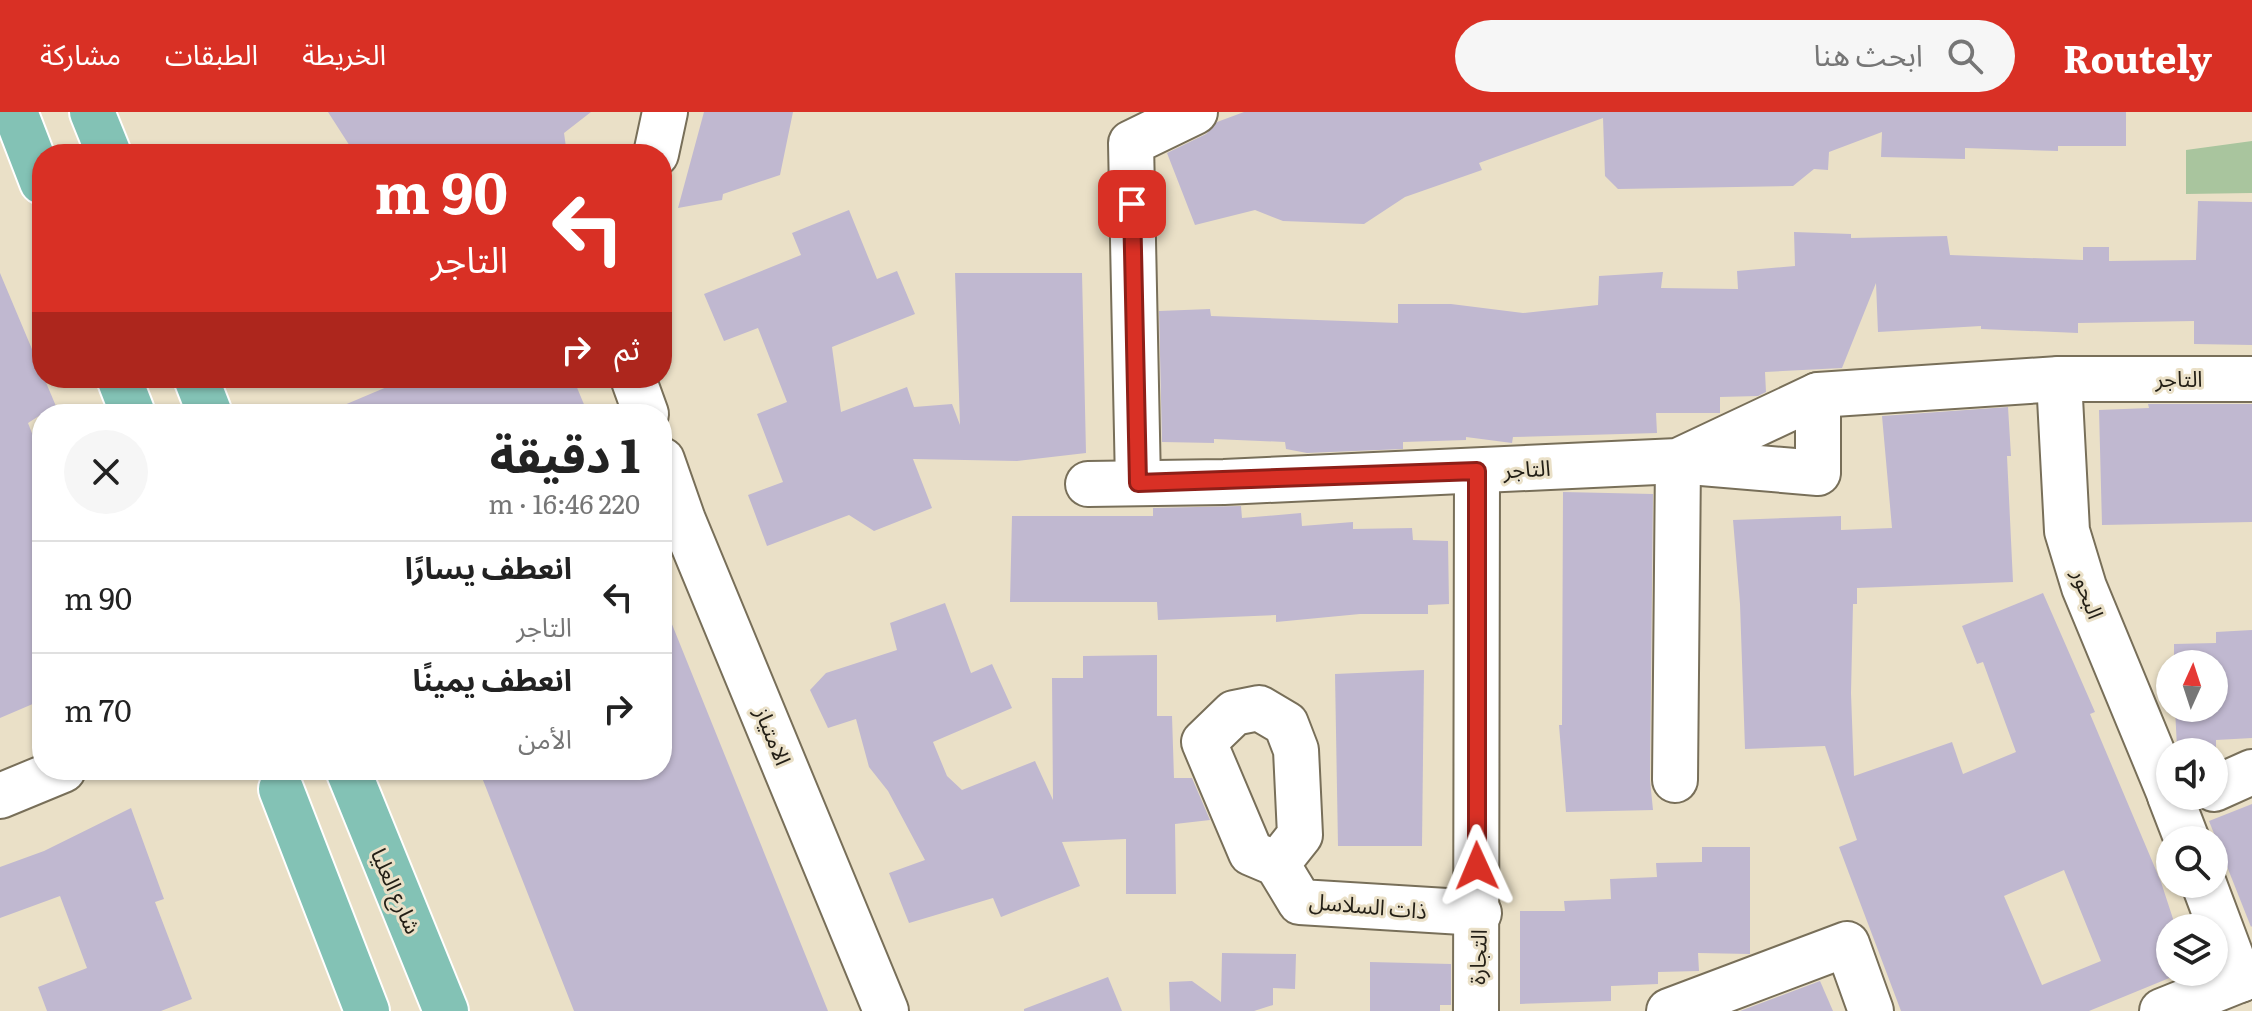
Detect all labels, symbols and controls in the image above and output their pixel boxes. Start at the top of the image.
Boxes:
search box [1455,20,2015,92]
text: Routely [2063,28,2212,85]
text: ابحث هنا [1814,31,1923,75]
text: مشاركة [40,32,121,74]
text: الطبقات [165,32,258,74]
text: الخريطة [302,32,386,74]
icon: search [1943,34,1987,78]
text: 90 m [374,148,508,231]
pin [1098,170,1166,238]
icon: left [536,176,640,280]
icon: arrive [1110,182,1154,226]
text: التاجر [431,231,508,284]
text: ثم [614,325,640,369]
icon: right [554,328,598,372]
street label: التاجر [2154,361,2203,394]
text: 1 دقيقة [490,417,640,488]
button: close [64,430,148,514]
street label: التاجر [1501,450,1551,485]
text: 220 m · 16:46 [488,483,640,522]
text: انعطف يسارًا [405,544,572,588]
street label: البحور [2065,563,2114,623]
text: 90 m [64,575,132,619]
icon: left [596,575,640,619]
text: التاجر [516,606,572,645]
north arrow [2156,650,2228,722]
map controls [2156,650,2228,986]
text: انعطف يمينًا [413,656,572,700]
text: 70 m [64,687,132,731]
icon: right [596,687,640,731]
street label: الامتياز [747,700,801,770]
text: الأمن [518,718,572,757]
button: sound [2156,738,2228,810]
position arrow [1435,824,1519,908]
button: search [2156,826,2228,898]
street label: شارع العليا [362,842,431,939]
street label: ذات السلاسل [1308,883,1428,926]
button: layers [2156,914,2228,986]
street label: التجارة [1459,929,1494,985]

